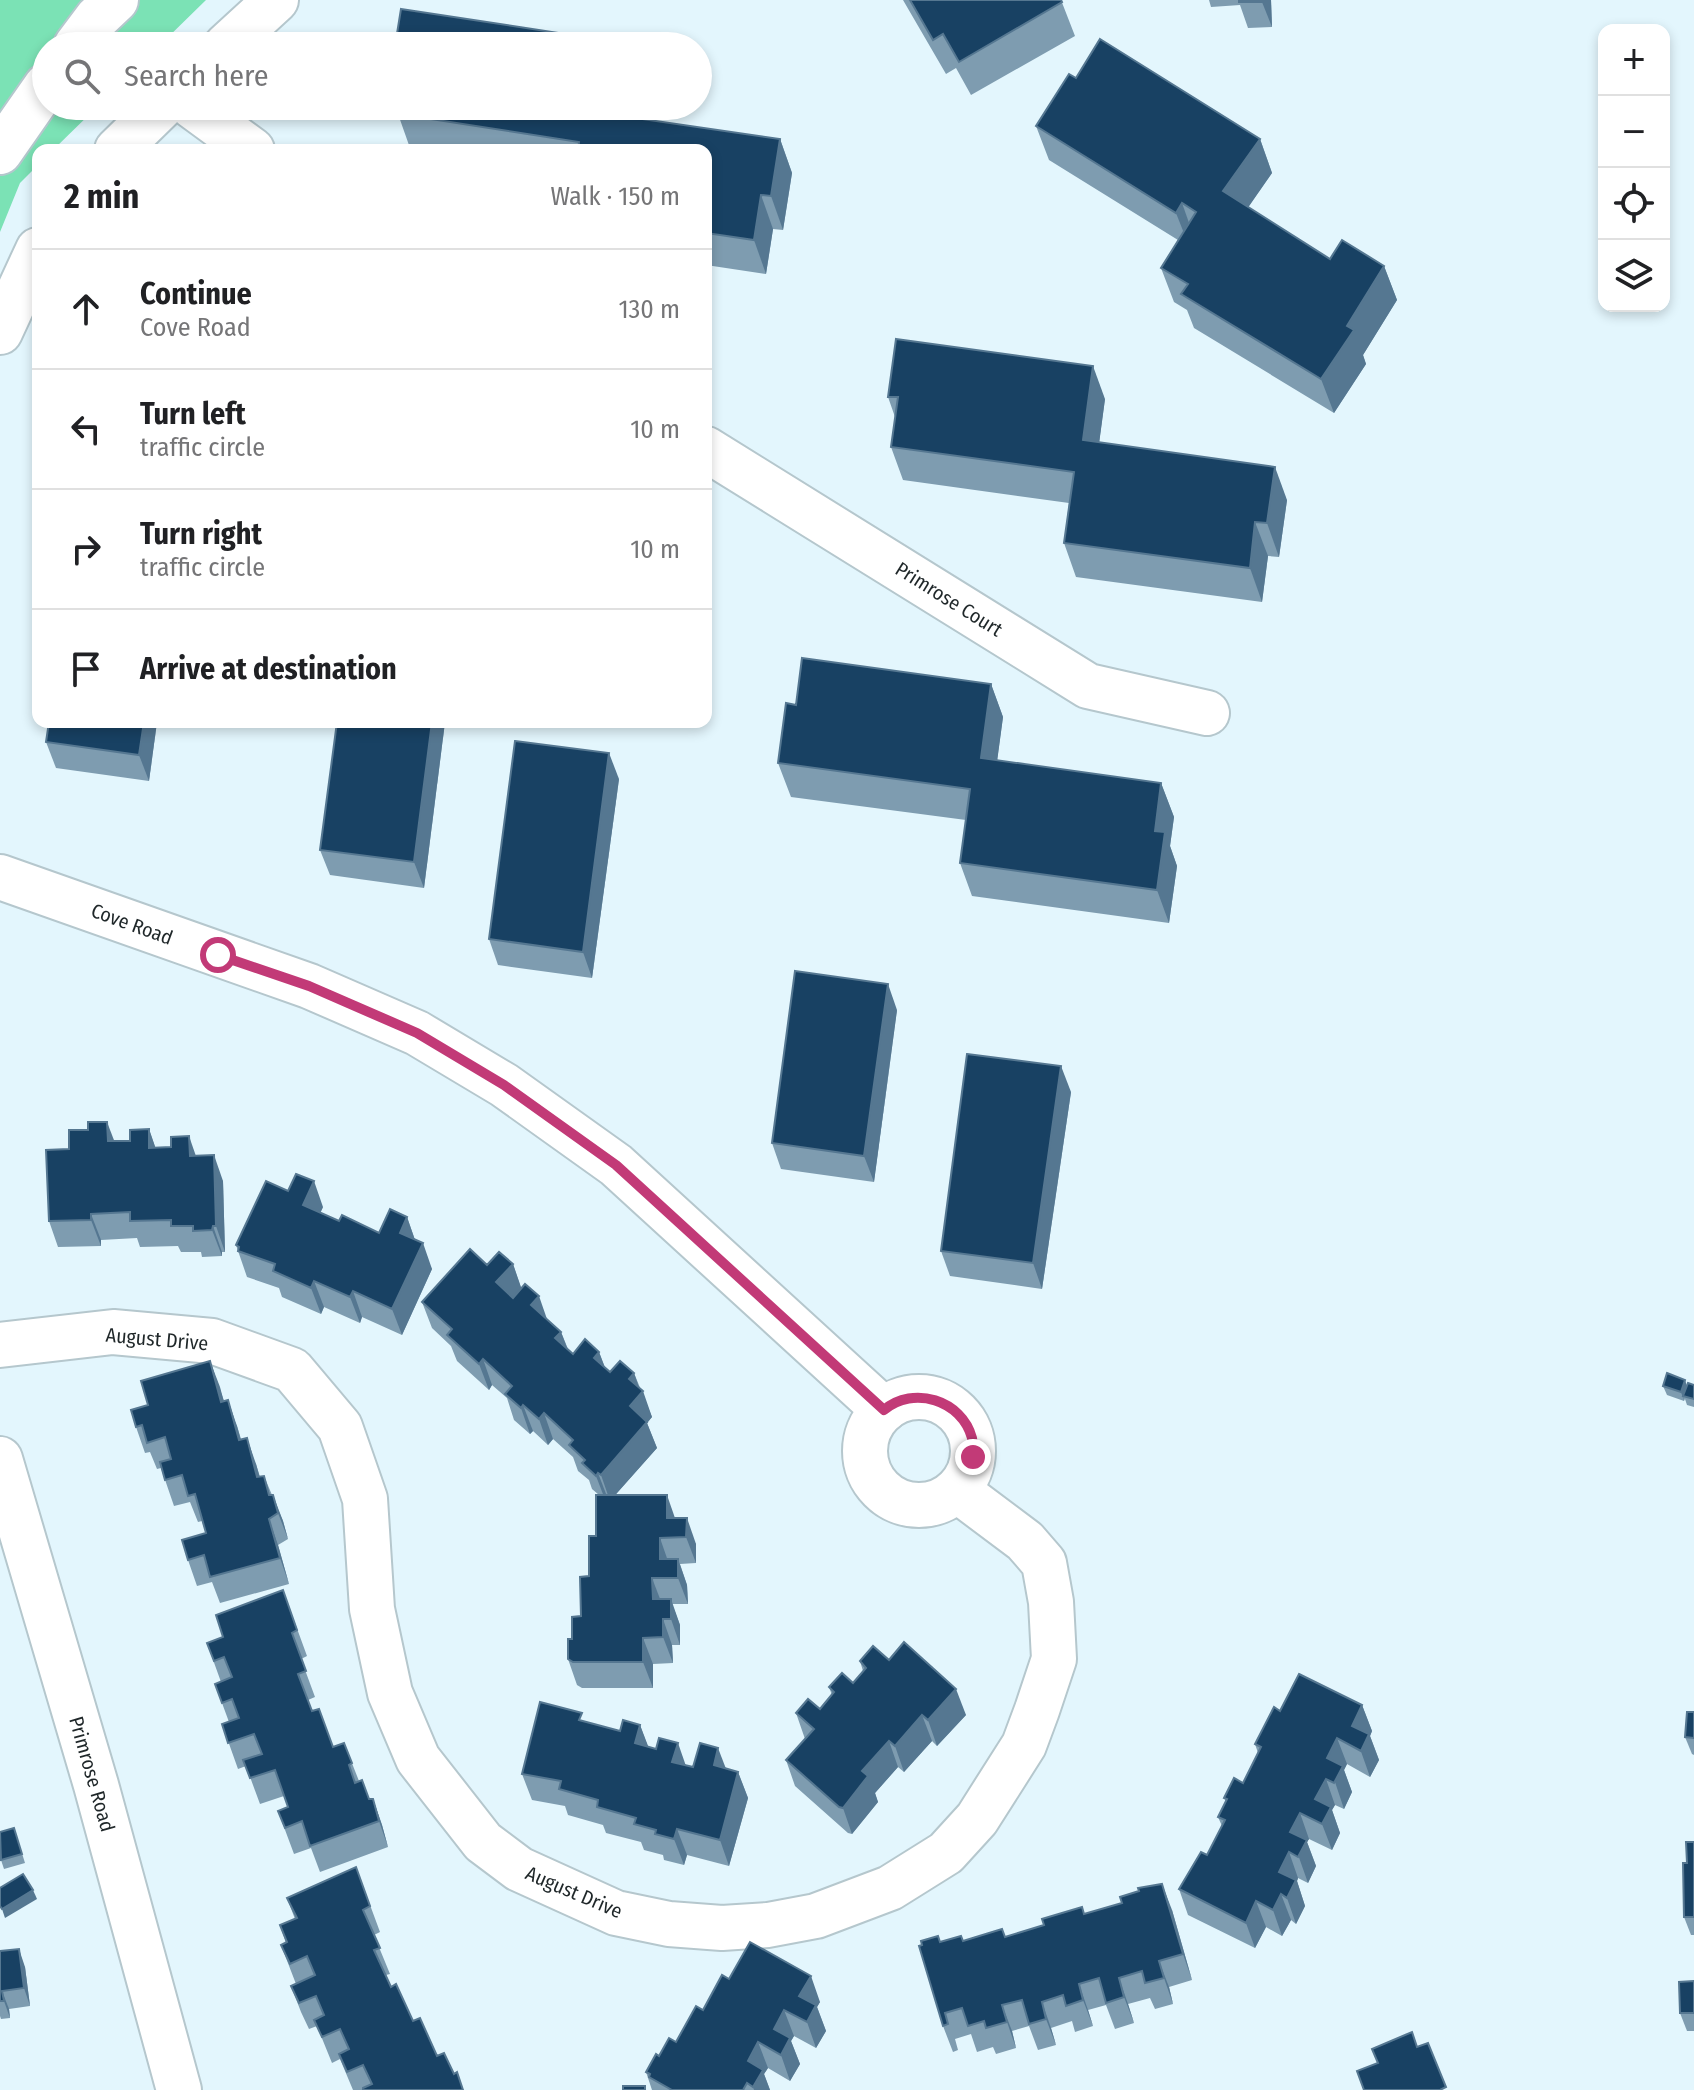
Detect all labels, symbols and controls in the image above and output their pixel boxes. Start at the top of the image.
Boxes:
map controls [1598,24,1670,312]
button: + [1598,24,1670,96]
search box [32,32,712,120]
icon: search [60,54,104,98]
text: Search here [124,58,269,94]
button: − [1598,96,1670,168]
button: locate [1598,168,1670,240]
text: 2 min [64,176,139,217]
text: Walk · 150 m [550,181,680,212]
button: layers [1598,240,1670,312]
text: Continue [140,276,252,312]
icon: ahead [64,287,108,331]
text: 130 m [618,294,680,325]
text: Cove Road [140,312,251,343]
text: Turn left [140,396,246,432]
icon: left [64,407,108,451]
text: 10 m [630,414,680,445]
text: traffic circle [140,432,265,463]
text: Turn right [140,516,262,552]
icon: right [64,527,108,571]
text: 10 m [630,534,680,565]
text: traffic circle [140,552,265,583]
street label: Primrose Court [891,557,1007,642]
icon: arrive [64,647,108,691]
text: Arrive at destination [140,651,397,687]
street label: Cove Road [88,898,176,950]
route start [200,937,236,973]
street label: August Drive [105,1323,209,1355]
route end [955,1439,991,1475]
street label: Primrose Road [64,1714,120,1834]
street label: August Drive [522,1861,626,1923]

